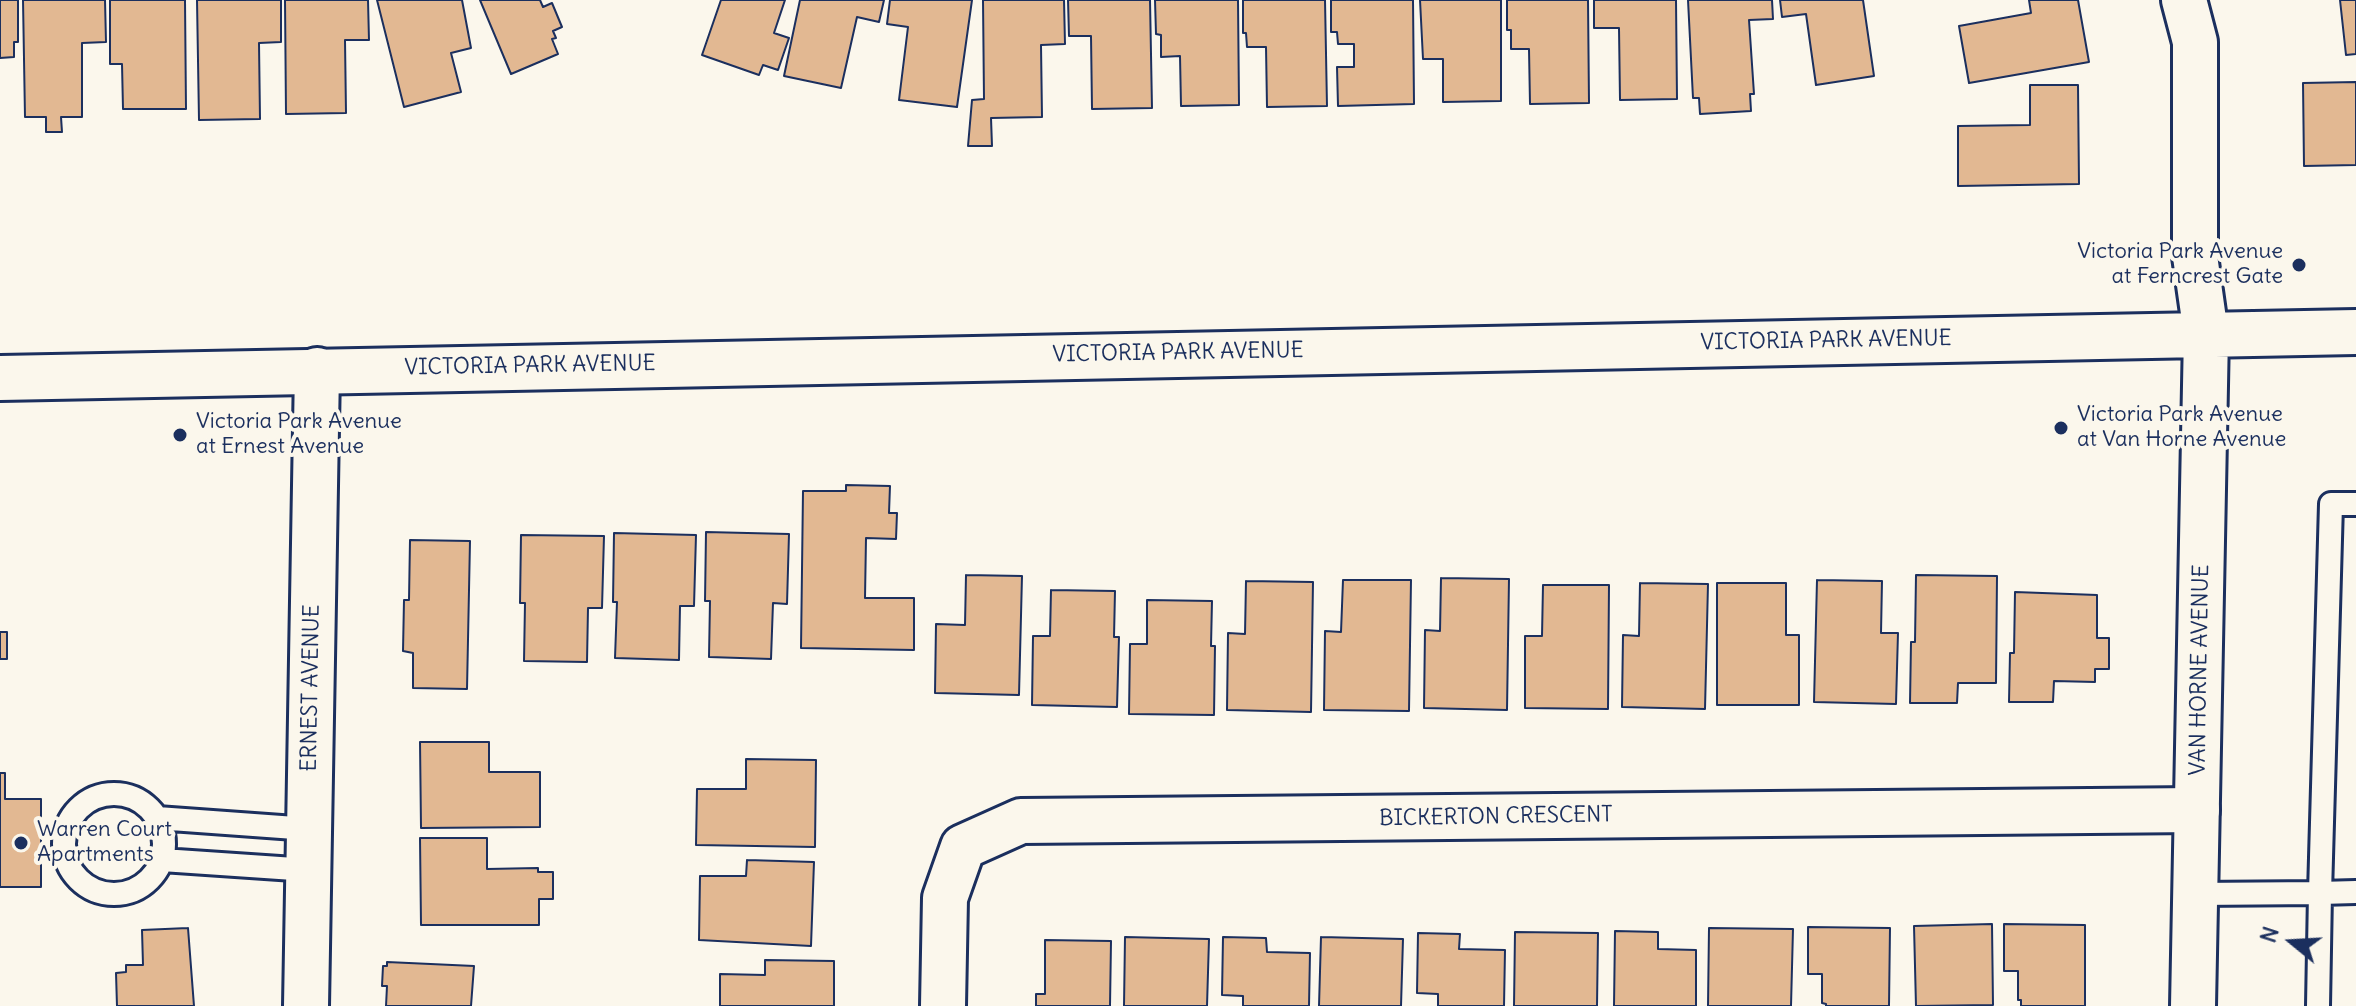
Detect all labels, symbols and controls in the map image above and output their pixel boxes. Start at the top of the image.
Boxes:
place label: Victoria Park Avenue at Ferncrest Gate [2077,239,2283,290]
marker: Victoria Park Avenue at Ferncrest Gate [2290,256,2308,274]
street label: VICTORIA PARK AVENUE [1700,326,1952,356]
street label: VICTORIA PARK AVENUE [1052,338,1304,368]
street label: VICTORIA PARK AVENUE [404,351,656,381]
place label: Victoria Park Avenue at Van Horne Avenue [2077,402,2286,454]
place label: Victoria Park Avenue at Ernest Avenue [196,409,402,460]
marker: Victoria Park Avenue at Van Horne Avenue [2052,419,2070,437]
marker: Victoria Park Avenue at Ernest Avenue [171,426,189,444]
street label: VAN HORNE AVENUE [2185,564,2215,776]
street label: ERNEST AVENUE [296,604,326,772]
street label: BICKERTON CRESCENT [1379,802,1613,832]
place label: Warren Court Apartments [37,817,172,868]
marker: Warren Court Apartments [12,834,30,852]
north arrow [2252,902,2332,982]
text: N [2254,923,2285,946]

